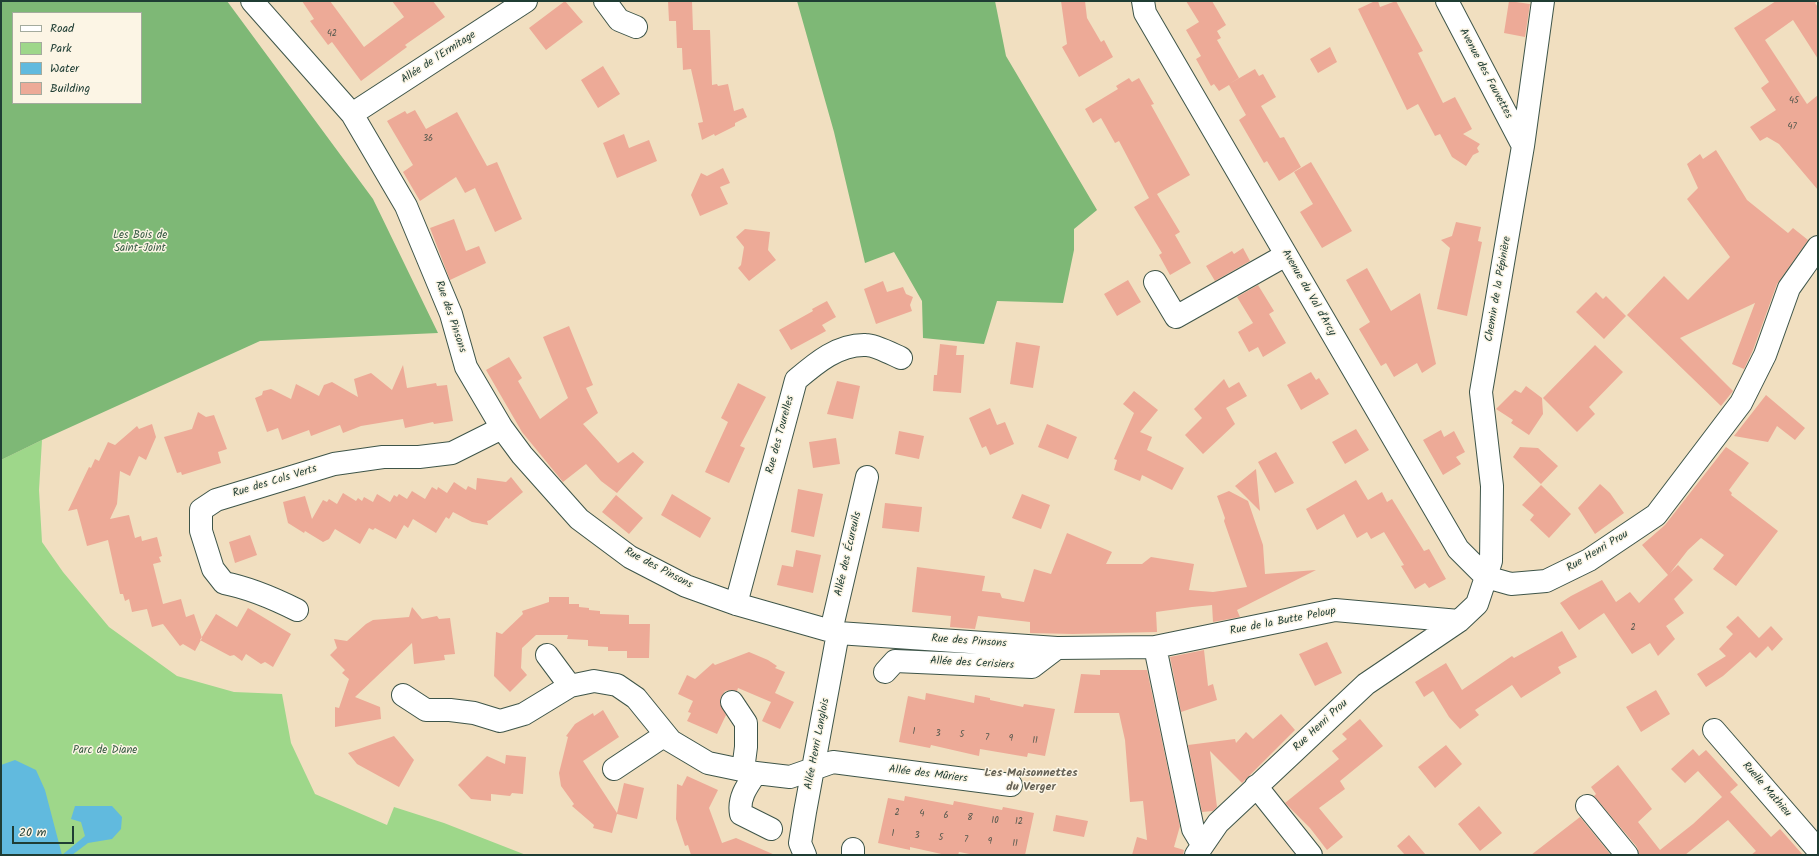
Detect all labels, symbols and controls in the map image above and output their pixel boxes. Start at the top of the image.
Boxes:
legend [12,12,142,104]
text: Road [50,19,74,38]
street label: Avenue des Fauvettes [1456,27,1514,121]
house number: 42 [327,29,337,39]
street label: Allée de l'Ermitage [399,29,479,87]
text: Park [50,39,72,58]
text: Water [50,59,79,78]
text: Building [50,79,90,98]
house number: 45 [1789,96,1799,106]
house number: 47 [1787,122,1797,132]
house number: 36 [423,134,433,144]
park label: Les Bois de Saint-Joint [113,229,167,255]
street label: Chemin de la Pépinière [1483,235,1515,343]
street label: Avenue du Val d'Arcy [1278,247,1338,339]
street label: Rue des Pinsons [432,279,468,355]
street label: Rue des Tourelles [764,394,798,476]
street label: Rue des Cols Verts [231,463,319,501]
street label: Allée des Écureuils [833,510,865,598]
street label: Rue Henri Prou [1565,528,1631,576]
street label: Rue des Pinsons [622,546,694,592]
street label: Rue de la Butte Peloup [1229,605,1337,639]
house number: 2 [1630,623,1636,633]
street label: Rue des Pinsons [931,633,1007,651]
street label: Allée des Cerisiers [930,655,1014,673]
street label: Allée Henri Langlois [803,697,833,791]
street label: Rue Henri Prou [1291,697,1351,755]
house number: 1 [913,727,915,737]
house number: 3 [935,729,941,739]
house number: 5 [960,730,964,740]
house number: 7 [985,733,989,743]
house number: 9 [1009,734,1013,744]
house number: 11 [1032,736,1038,746]
park label: Parc de Diane [73,744,137,758]
street label: Ruelle Mathieu [1739,760,1793,820]
street label: Allée des Mûriers [888,764,968,786]
district label: Les Maisonnettes du Verger [984,767,1078,795]
house number: 2 [894,808,900,818]
house number: 4 [920,809,924,819]
house number: 6 [943,811,949,821]
house number: 8 [967,813,973,823]
house number: 10 [991,816,999,826]
house number: 12 [1015,817,1023,827]
scale bar [14,818,76,844]
text: 20 m [19,823,46,842]
house number: 1 [892,829,894,839]
house number: 3 [914,831,920,841]
house number: 5 [939,833,943,843]
house number: 7 [964,835,968,845]
house number: 9 [988,837,992,847]
house number: 11 [1012,839,1018,849]

